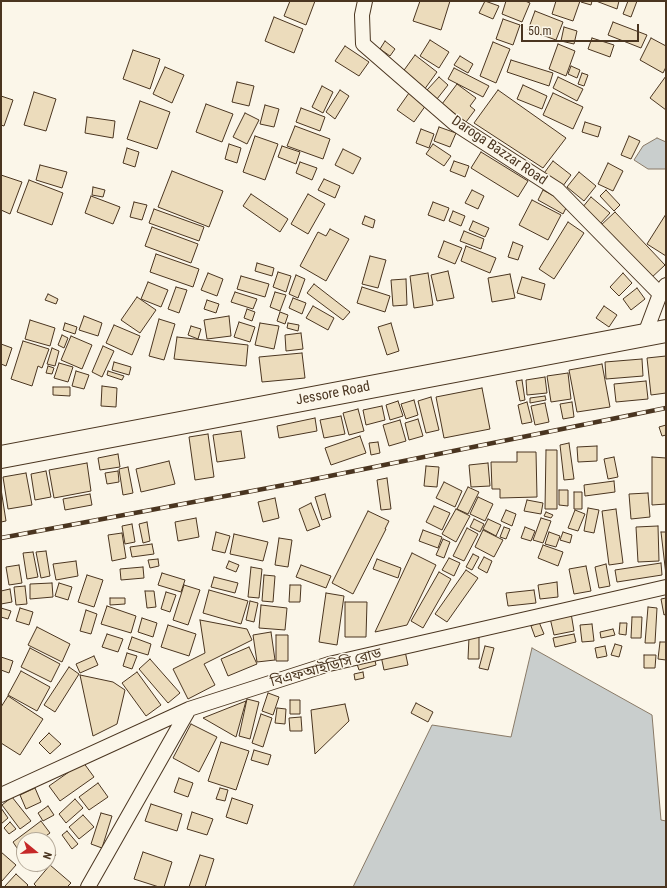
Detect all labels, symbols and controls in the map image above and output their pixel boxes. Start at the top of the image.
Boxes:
scale bar [523,16,641,42]
text: 50 m [528,24,552,38]
street label: Daroga Bazzar Road [448,113,550,189]
street label: Jessore Road [295,379,371,409]
street label: বিএফআইডিসি রোড [269,645,383,691]
north arrow [16,832,56,872]
text: N [40,850,54,861]

